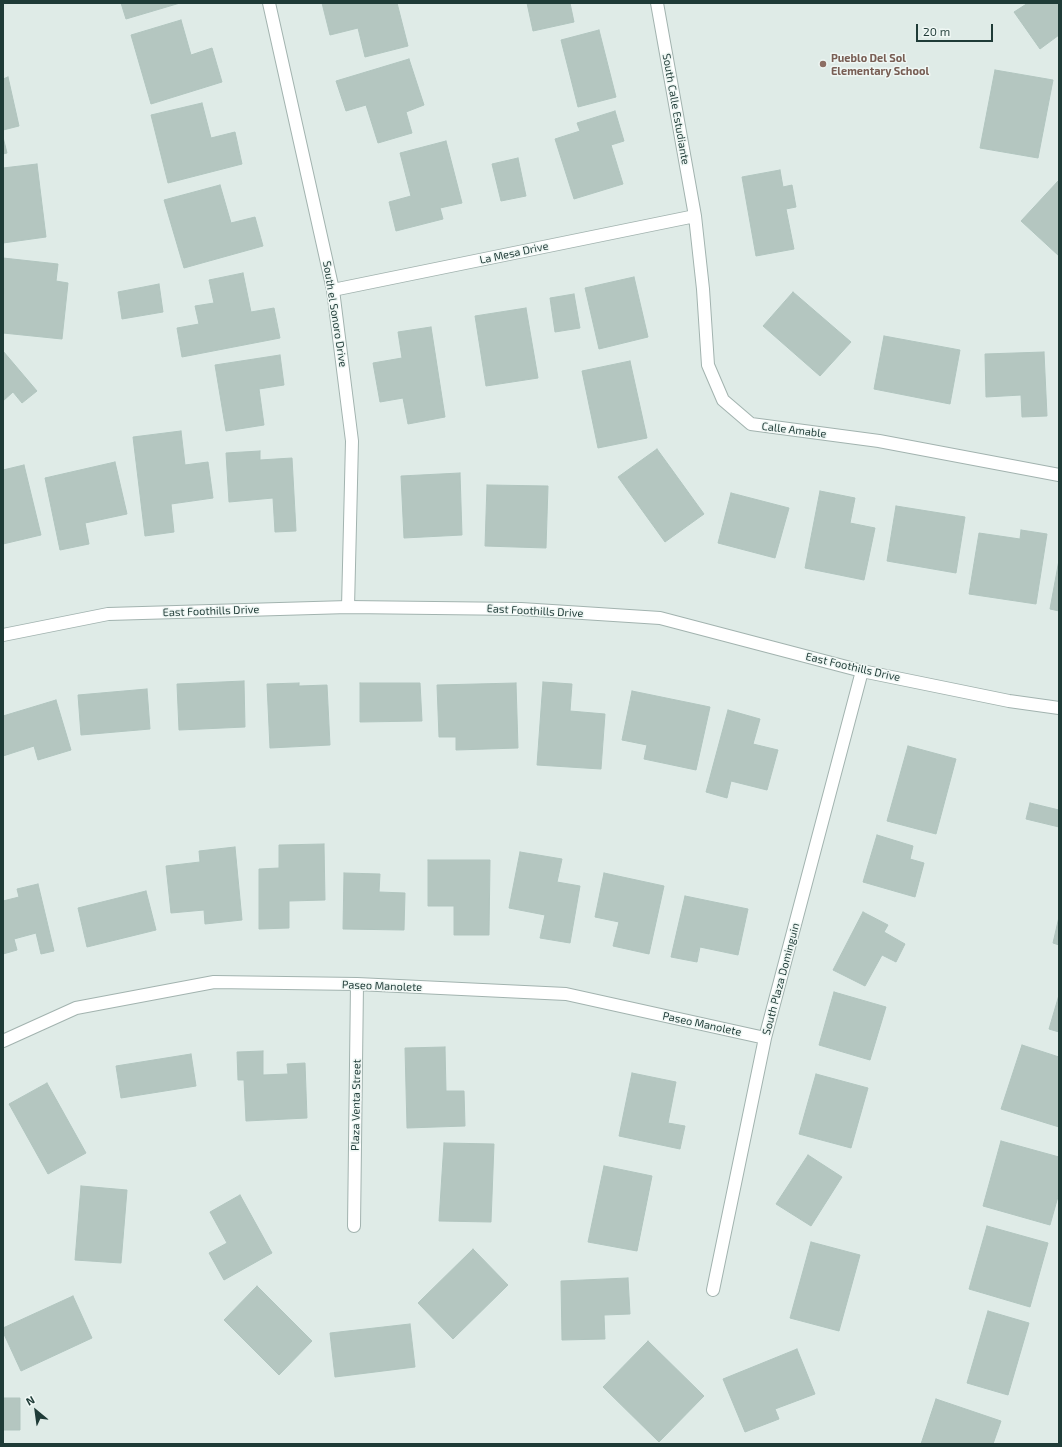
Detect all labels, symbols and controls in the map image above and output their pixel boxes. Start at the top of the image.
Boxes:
scale bar [918,16,995,42]
text: 20 m [923,24,950,38]
place label: Pueblo Del Sol Elementary School [831,51,929,77]
street label: South Calle Estudiante [660,52,692,166]
marker: Pueblo Del Sol Elementary School [818,59,828,69]
street label: La Mesa Drive [478,239,550,267]
street label: South el Sonoro Drive [320,260,350,368]
street label: Calle Amable [761,419,827,441]
street label: East Foothills Drive [486,602,584,620]
street label: East Foothills Drive [162,603,260,619]
street label: East Foothills Drive [804,650,902,684]
street label: South Plaza Dominguin [760,922,802,1036]
street label: Paseo Manolete [342,978,422,994]
street label: Paseo Manolete [661,1009,743,1039]
street label: Plaza Venta Street [349,1059,363,1151]
north arrow [16,1391,56,1431]
text: N [23,1392,37,1408]

